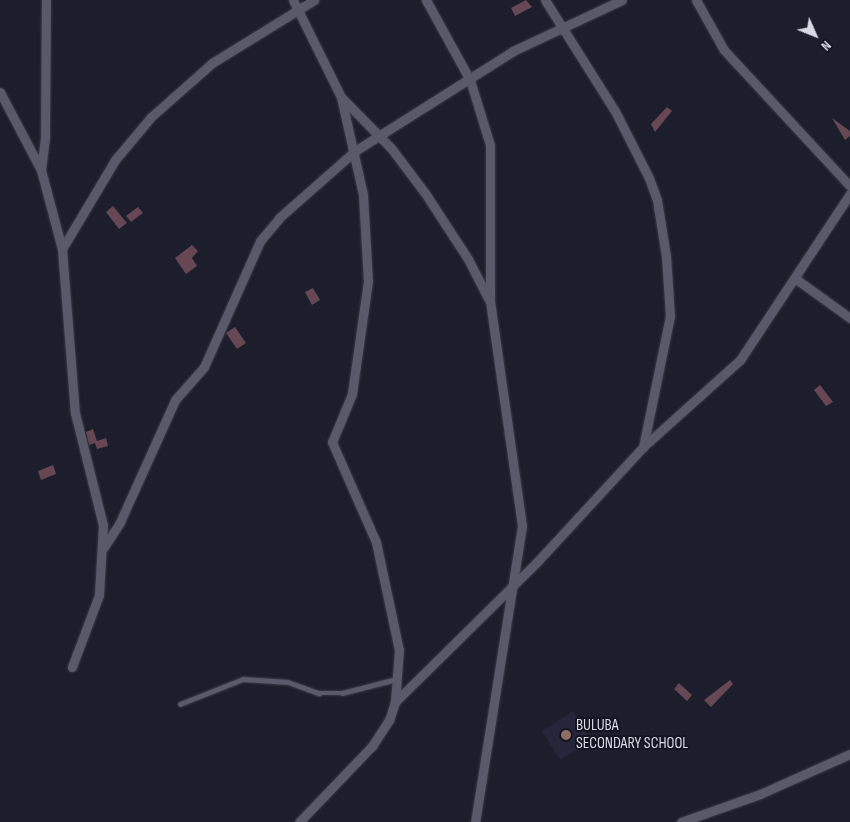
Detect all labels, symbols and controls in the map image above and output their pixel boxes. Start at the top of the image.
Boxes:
north arrow [790,10,840,60]
text: N [817,37,835,54]
place label: BULUBA SECONDARY SCHOOL [576,716,688,754]
marker: BULUBA SECONDARY SCHOOL [560,729,572,741]

